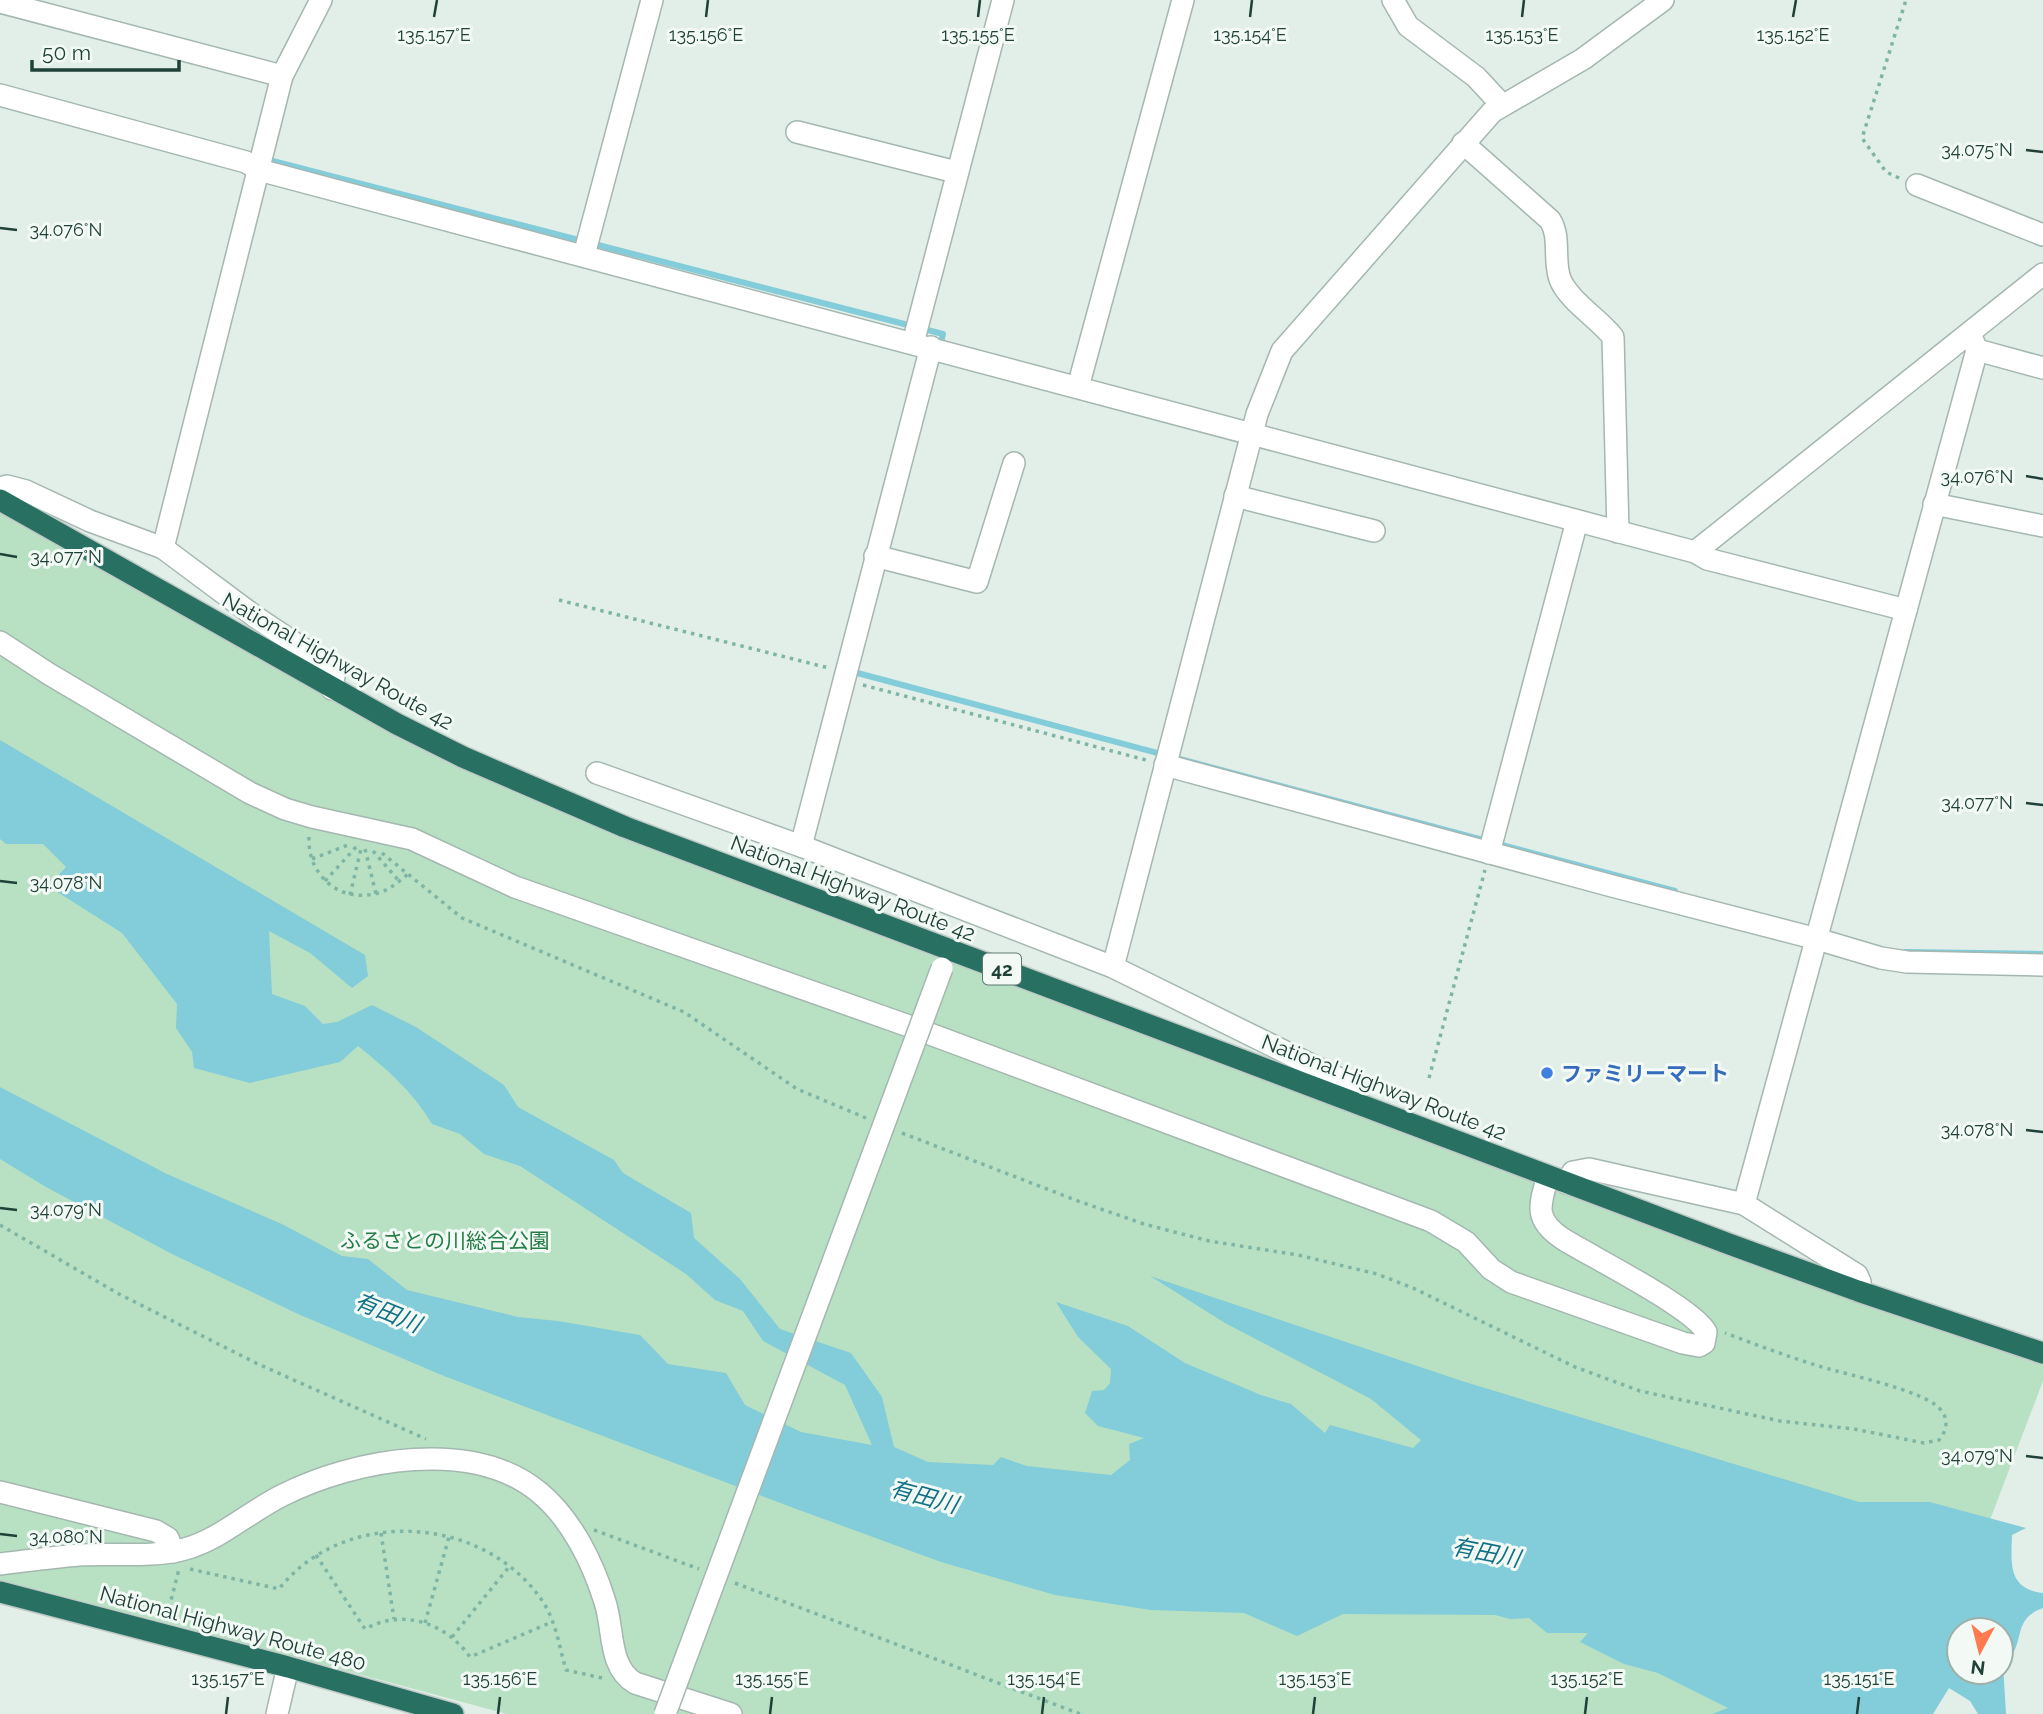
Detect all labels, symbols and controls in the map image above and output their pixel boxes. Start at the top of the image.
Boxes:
text: 135.157°E [397,24,471,45]
text: 135.156°E [669,24,743,45]
text: 135.155°E [941,24,1015,45]
text: 135.154°E [1213,24,1287,45]
text: 135.153°E [1486,24,1559,45]
text: 135.152°E [1757,24,1830,45]
scale bar [32,28,178,72]
text: 50 m [42,40,91,65]
text: 34.075°N [1941,139,2013,160]
text: 34.076°N [30,219,102,240]
text: 34.076°N [1941,466,2013,487]
text: 34.077°N [30,546,102,567]
street label: National Highway Route 42 [218,587,458,735]
text: 34.077°N [1941,792,2013,813]
street label: National Highway Route 42 [727,830,979,946]
text: 34.078°N [30,872,102,893]
road number: 42 [983,953,1021,984]
street label: National Highway Route 42 [1258,1029,1510,1145]
place label: ファミリーマート [1561,1061,1729,1086]
marker: ファミリーマート [1539,1065,1555,1081]
text: 34.078°N [1941,1119,2013,1140]
text: 34.079°N [30,1199,102,1220]
park label: ふるさとの川総合公園 [340,1228,550,1253]
water label: 有田川 [351,1287,428,1339]
text: 34.079°N [1941,1445,2013,1466]
water label: 有田川 [887,1474,964,1519]
text: 34.080°N [29,1526,103,1547]
water label: 有田川 [1450,1532,1525,1572]
street label: National Highway Route 480 [97,1580,369,1676]
north arrow [1945,1616,2015,1686]
text: N [1969,1656,1986,1680]
text: 135.157°E [191,1668,265,1689]
text: 135.156°E [463,1668,537,1689]
text: 135.155°E [735,1668,809,1689]
text: 135.154°E [1007,1668,1081,1689]
text: 135.153°E [1279,1668,1352,1689]
text: 135.152°E [1551,1668,1624,1689]
text: 135.151°E [1823,1668,1895,1689]

